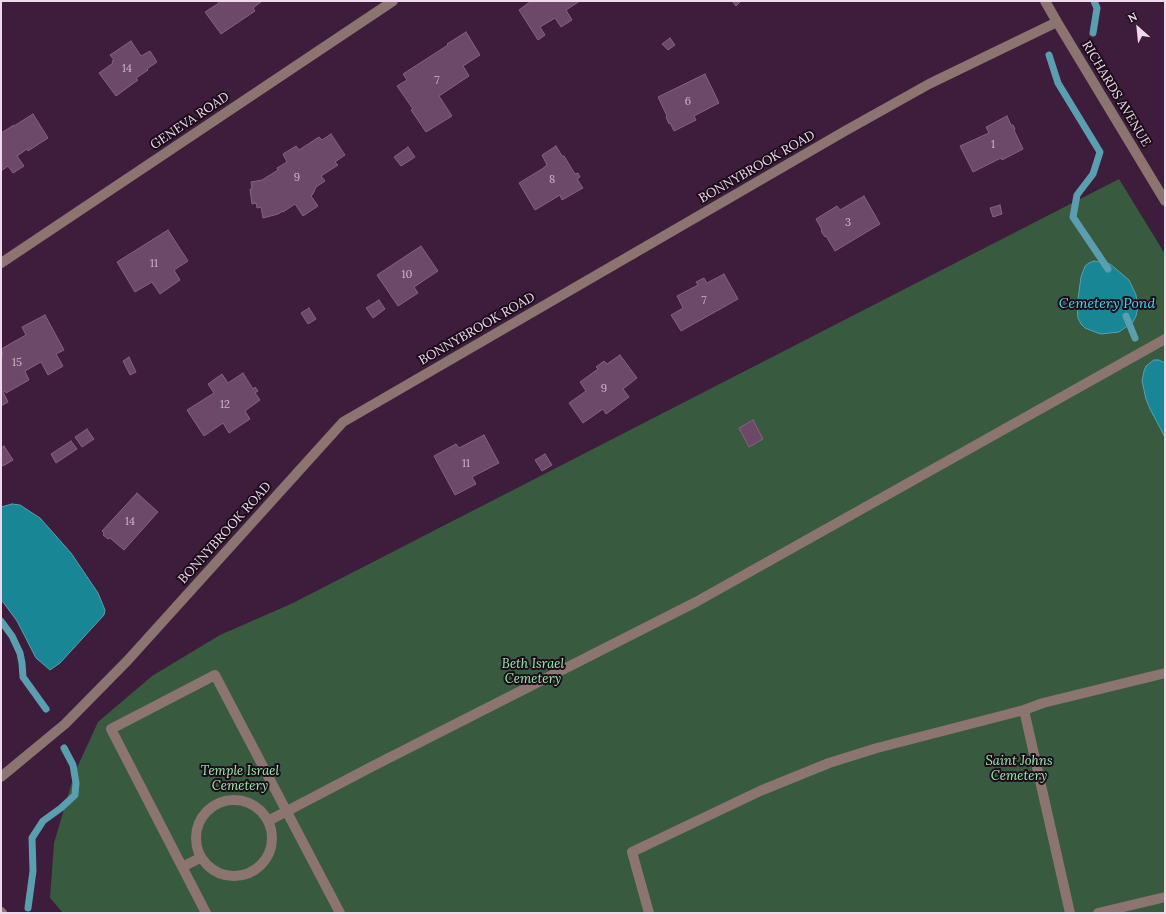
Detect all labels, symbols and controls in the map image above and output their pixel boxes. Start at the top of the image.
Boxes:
north arrow [1118,8,1158,48]
text: N [1126,9,1140,25]
street label: RICHARDS AVENUE [1078,38,1154,150]
house number: 14 [122,62,132,76]
house number: 7 [434,74,440,88]
street label: GENEVA ROAD [148,89,232,153]
house number: 6 [685,95,691,109]
street label: BONNYBROOK ROAD [696,127,818,207]
house number: 1 [991,138,995,152]
house number: 9 [294,171,300,185]
house number: 8 [549,173,555,187]
house number: 3 [845,216,851,230]
house number: 11 [150,257,158,271]
house number: 10 [402,268,412,282]
street label: BONNYBROOK ROAD [416,289,538,369]
house number: 7 [701,294,707,308]
water label: Cemetery Pond [1059,296,1155,312]
house number: 15 [12,356,22,370]
house number: 9 [601,382,607,396]
house number: 12 [220,398,230,412]
house number: 11 [462,457,470,471]
street label: BONNYBROOK ROAD [175,479,275,587]
house number: 14 [125,515,135,529]
park label: Beth Israel Cemetery [502,656,564,687]
park label: Saint Johns Cemetery [985,753,1053,784]
park label: Temple Israel Cemetery [201,763,279,794]

